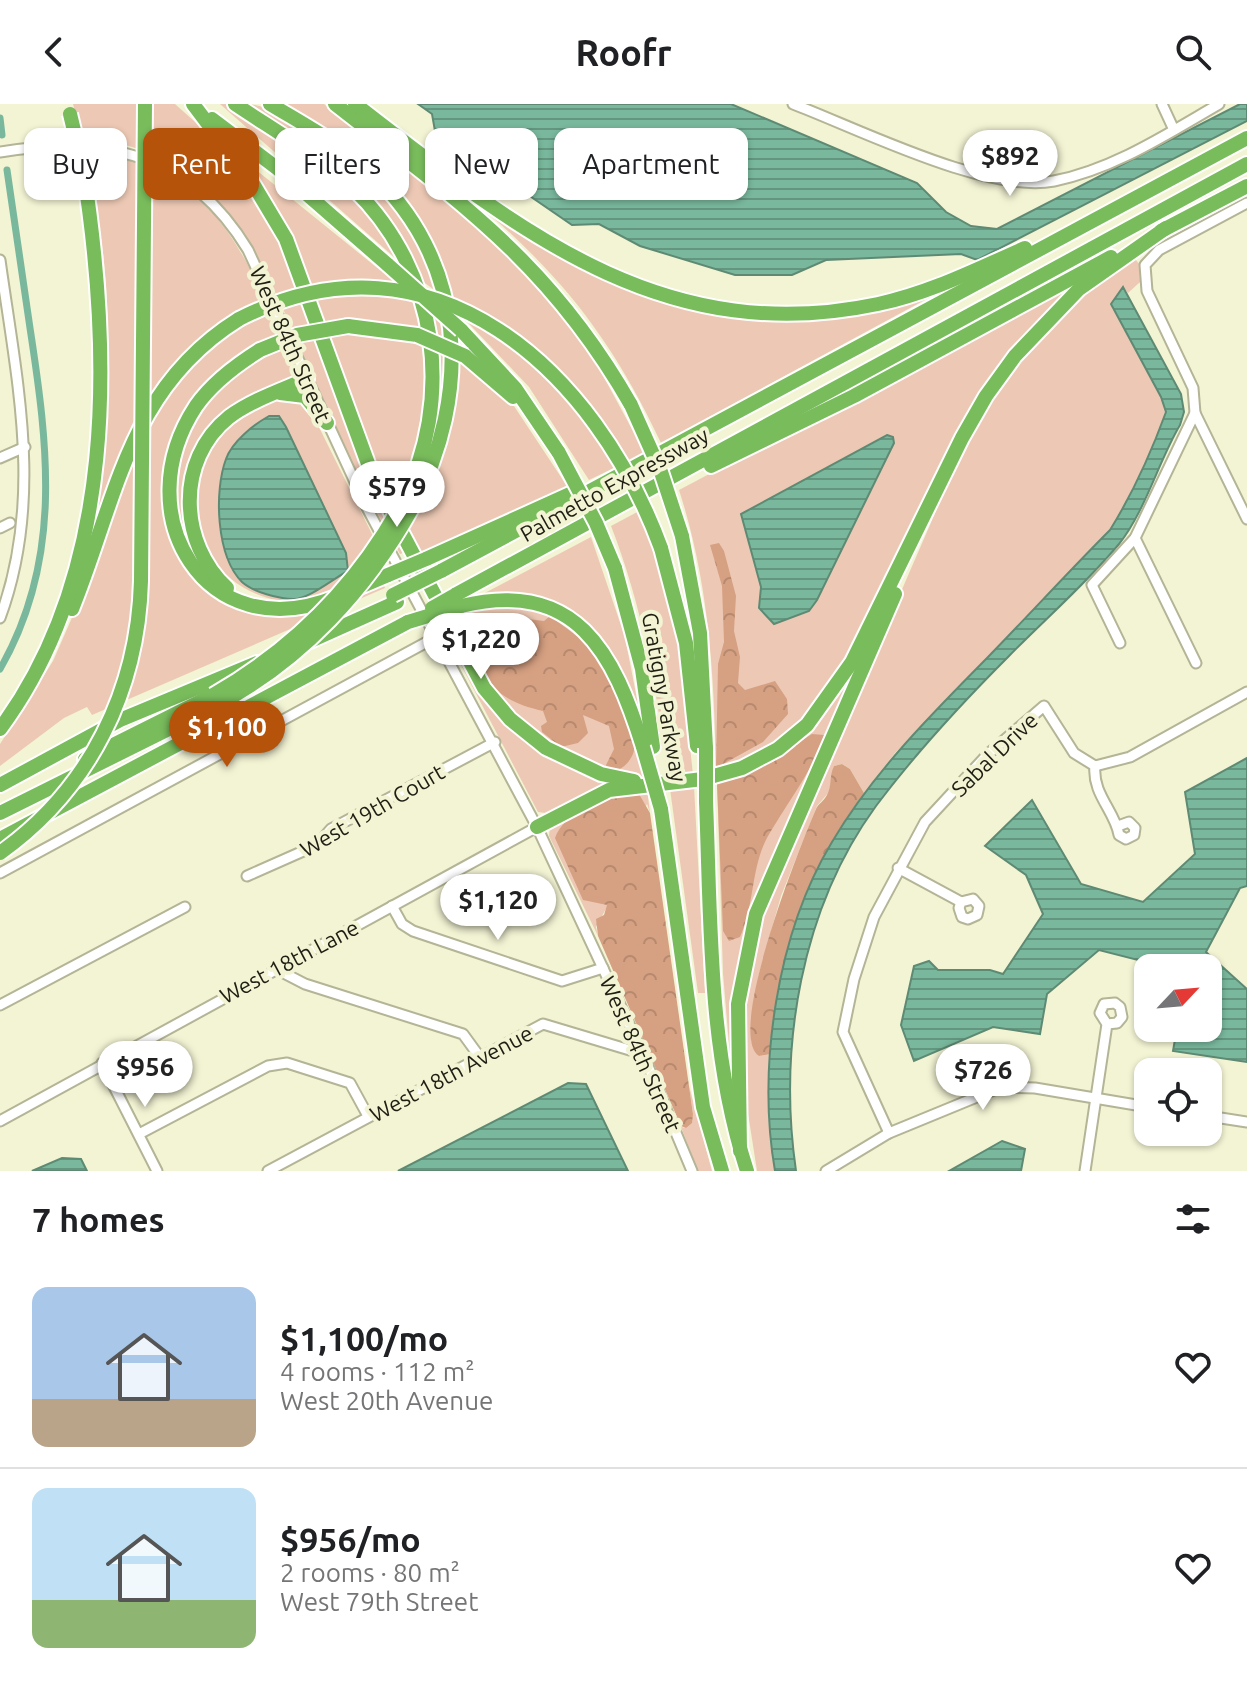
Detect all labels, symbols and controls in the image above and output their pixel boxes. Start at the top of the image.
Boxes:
icon: back [32,30,76,74]
icon: search [1171,30,1215,74]
text: Roofr [576,32,671,73]
chip: Buy [24,128,127,200]
chip: Rent [143,128,259,200]
chip: Filters [275,128,409,200]
chip: New [425,128,538,200]
chip: Apartment [554,128,748,200]
pin: $892 [963,130,1057,198]
text: $892 [981,141,1039,170]
street label: West 84th Street [245,262,337,426]
street label: Palmetto Expressway [516,422,713,546]
pin: $579 [350,461,444,529]
text: $579 [368,472,426,501]
street label: Gratigny Parkway [638,610,692,784]
pin: $1,220 [416,613,546,681]
text: $1,220 [441,624,521,653]
pin: $1,100 [162,701,292,769]
street label: Sabal Drive [946,707,1042,801]
text: $1,100 [187,712,267,741]
street label: West 19th Court [295,758,449,861]
pin: $1,120 [433,874,563,942]
text: $1,120 [458,885,538,914]
street label: West 18th Lane [215,914,363,1008]
north arrow [1134,954,1222,1042]
map controls [1134,954,1222,1146]
street label: West 84th Street [595,972,687,1136]
street label: West 18th Avenue [365,1020,537,1126]
pin: $956 [98,1041,192,1109]
pin: $726 [936,1044,1030,1112]
text: $956 [116,1052,174,1081]
text: $726 [954,1055,1012,1084]
button: locate [1134,1058,1222,1146]
icon: filters [1171,1197,1215,1241]
text: 7 homes [32,1200,165,1238]
icon: home [96,1319,192,1415]
text: $1,100/mo [280,1319,448,1357]
icon: heart [1171,1345,1215,1389]
text: 4 rooms · 112 m² [280,1357,475,1386]
text: West 20th Avenue [280,1386,493,1415]
icon: home [96,1520,192,1616]
text: $956/mo [280,1520,421,1558]
icon: heart [1171,1546,1215,1590]
text: 2 rooms · 80 m² [280,1558,460,1587]
text: West 79th Street [280,1587,478,1616]

